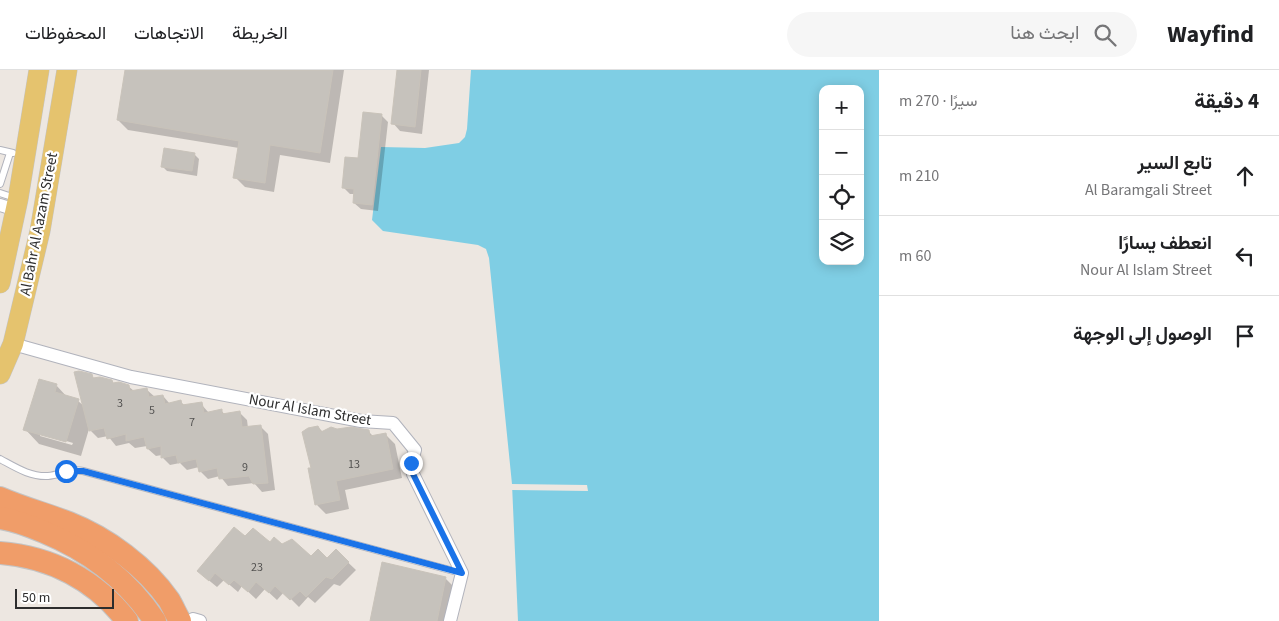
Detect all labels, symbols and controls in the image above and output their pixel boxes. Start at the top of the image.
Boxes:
search box [787,12,1137,57]
text: Wayfind [1167,17,1254,52]
text: ابحث هنا [1010,20,1079,47]
text: المحفوظات [25,21,106,46]
text: الاتجاهات [134,21,204,46]
text: الخريطة [232,21,288,46]
icon: search [1091,21,1119,49]
map controls [819,85,864,265]
button: + [819,85,864,130]
text: 4 دقيقة [1194,86,1259,116]
text: سيرًا · 270 m [899,90,977,112]
button: − [819,130,864,175]
text: تابع السير [1137,150,1212,177]
street label: Al Bahr Al Aazam Street [15,151,63,297]
icon: ahead [1231,162,1259,190]
text: 210 m [899,165,939,187]
button: locate [819,175,864,220]
text: Al Baramgali Street [1085,179,1212,201]
button: layers [819,220,864,265]
text: انعطف يسارًا [1118,230,1212,257]
icon: left [1231,242,1259,270]
text: 60 m [899,245,931,267]
text: Nour Al Islam Street [1080,259,1212,281]
text: الوصول إلى الوجهة [1073,321,1212,348]
icon: arrive [1231,322,1259,350]
street label: Nour Al Islam Street [247,389,373,431]
house number: 3 [117,395,123,412]
house number: 5 [149,402,155,419]
house number: 7 [189,414,195,431]
route end [400,452,423,475]
house number: 13 [348,456,360,473]
house number: 9 [242,459,248,476]
route start [55,460,78,483]
house number: 23 [251,559,263,576]
scale bar [15,586,114,609]
text: 50 m [22,588,50,608]

